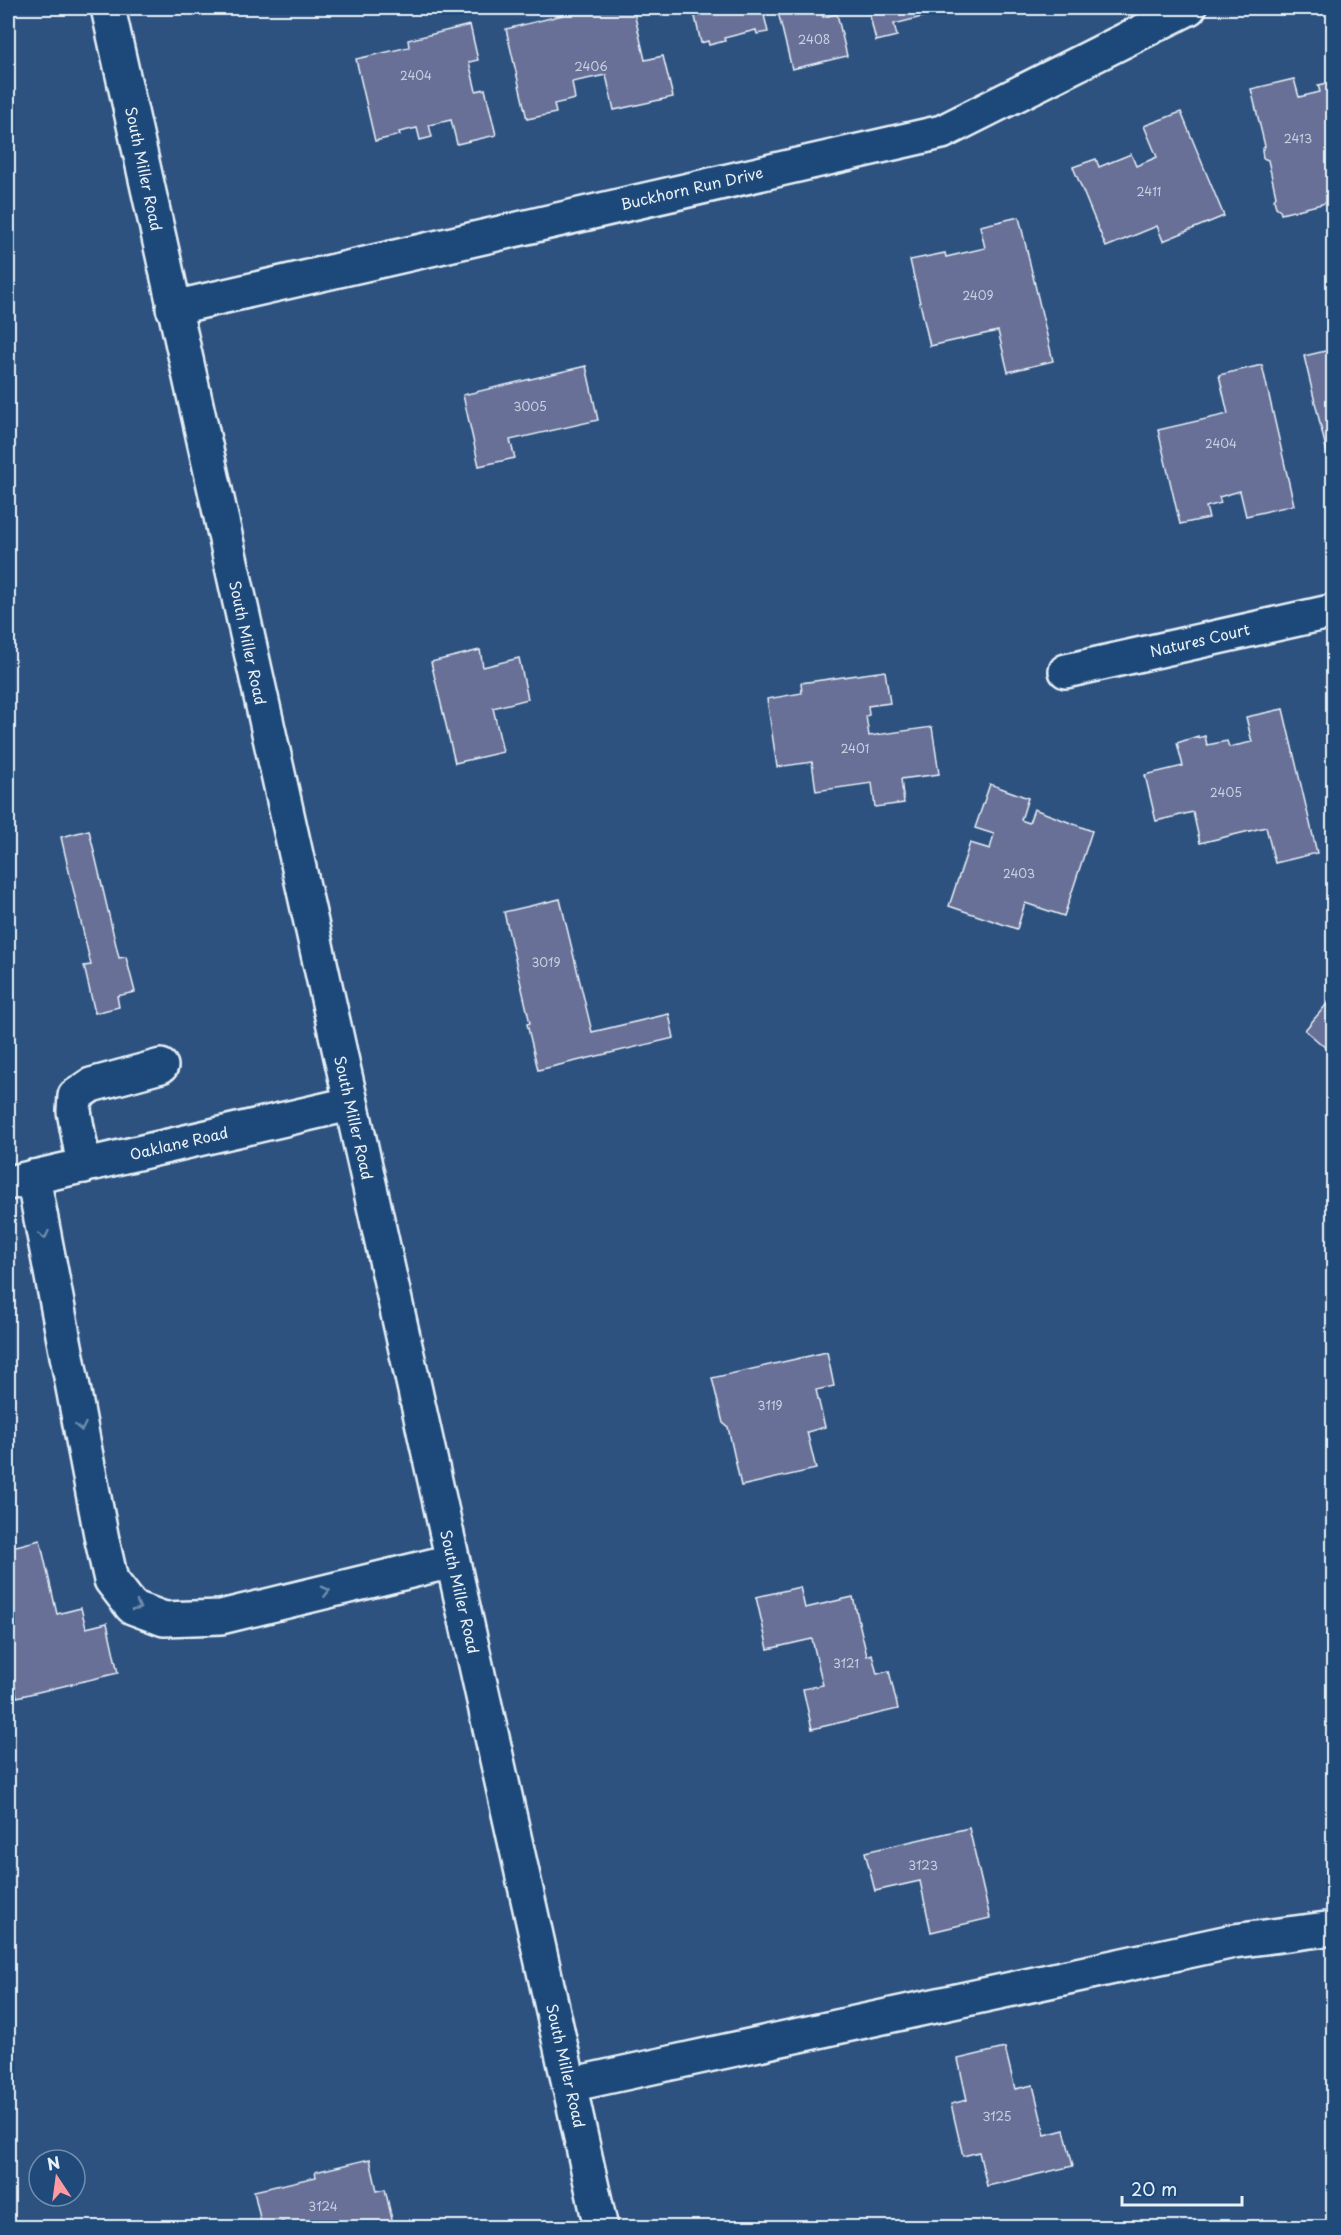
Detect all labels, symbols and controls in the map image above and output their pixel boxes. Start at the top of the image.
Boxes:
house number: 2408 [798,30,830,48]
house number: 2406 [574,57,608,75]
house number: 2404 [400,66,432,84]
street label: South Miller Road [120,105,169,233]
house number: 2413 [1284,129,1312,147]
street label: Buckhorn Run Drive [618,160,765,215]
house number: 2411 [1137,182,1161,200]
house number: 2409 [962,286,994,304]
house number: 3005 [513,397,547,415]
house number: 2404 [1205,434,1237,452]
street label: South Miller Road [224,579,273,707]
street label: Natures Court [1147,617,1252,662]
house number: 2401 [841,739,869,757]
house number: 2405 [1210,783,1242,801]
house number: 2403 [1003,864,1035,882]
house number: 3019 [532,953,560,971]
street label: South Miller Road [329,1054,380,1182]
street label: Oaklane Road [127,1120,230,1165]
one-way arrow [37,1230,50,1240]
house number: 3119 [757,1396,783,1414]
one-way arrow [74,1422,86,1431]
street label: South Miller Road [435,1528,486,1656]
one-way arrow [321,1586,331,1599]
one-way arrow [131,1600,141,1611]
house number: 3121 [833,1654,859,1672]
house number: 3123 [908,1856,938,1874]
street label: South Miller Road [541,2002,592,2130]
house number: 3125 [982,2107,1012,2125]
north arrow [27,2148,87,2208]
text: N [45,2149,62,2176]
scale bar [1122,2169,1242,2207]
text: 20 m [1131,2175,1177,2202]
house number: 3124 [308,2197,338,2215]

